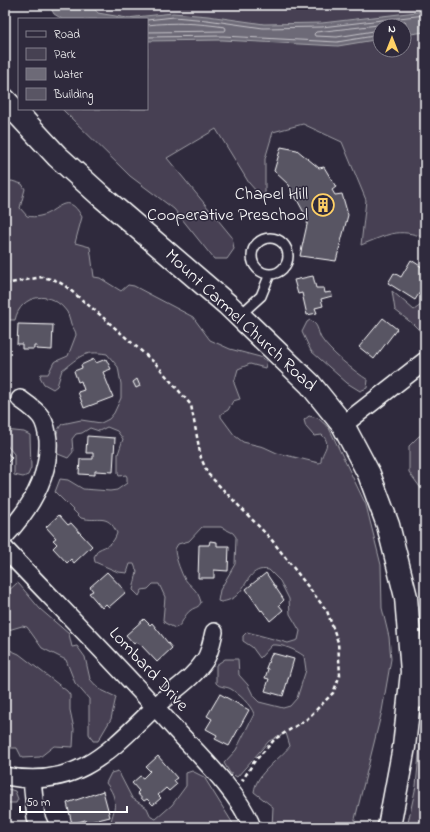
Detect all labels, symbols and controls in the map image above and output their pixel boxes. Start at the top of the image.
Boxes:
legend [18,18,148,110]
north arrow [372,18,412,58]
text: N [388,21,396,37]
text: Road [54,26,80,44]
text: Park [54,46,76,64]
text: Water [54,66,83,84]
text: Building [53,86,93,105]
place label: Chapel Hill Cooperative Preschool [147,182,308,229]
building icon: Chapel Hill Cooperative Preschool [310,192,336,218]
street label: Mount Carmel Church Road [158,244,322,398]
street label: Lombard Drive [102,622,195,719]
scale bar [20,788,127,814]
text: 50 m [26,794,50,812]

